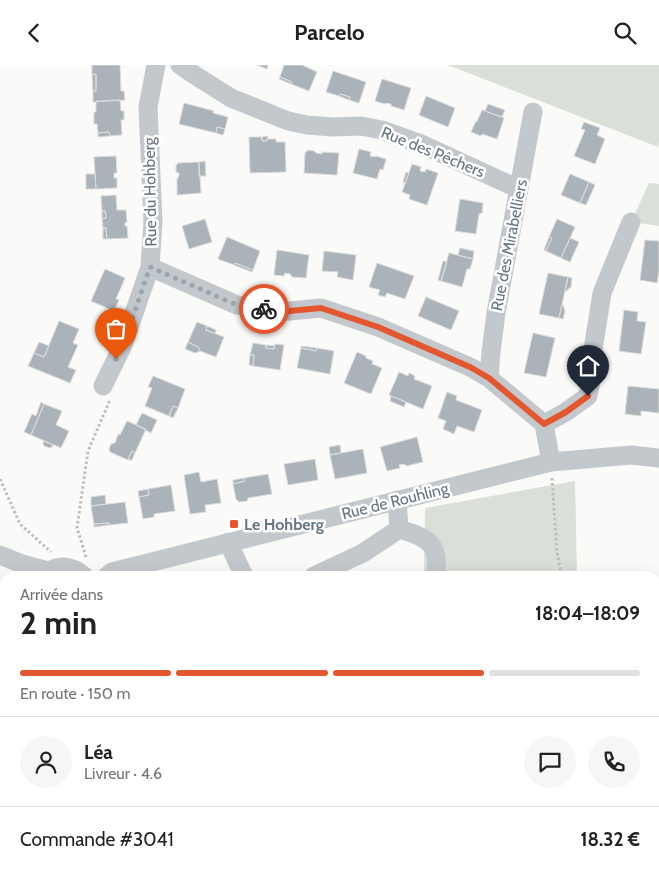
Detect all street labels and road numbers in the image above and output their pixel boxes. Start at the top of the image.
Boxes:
street label: Rue des Pêchers [379,123,488,182]
street label: Rue du Hohberg [140,136,160,247]
street label: Rue des Mirabelliers [487,177,531,312]
street label: Rue de Rouhling [340,478,451,523]

